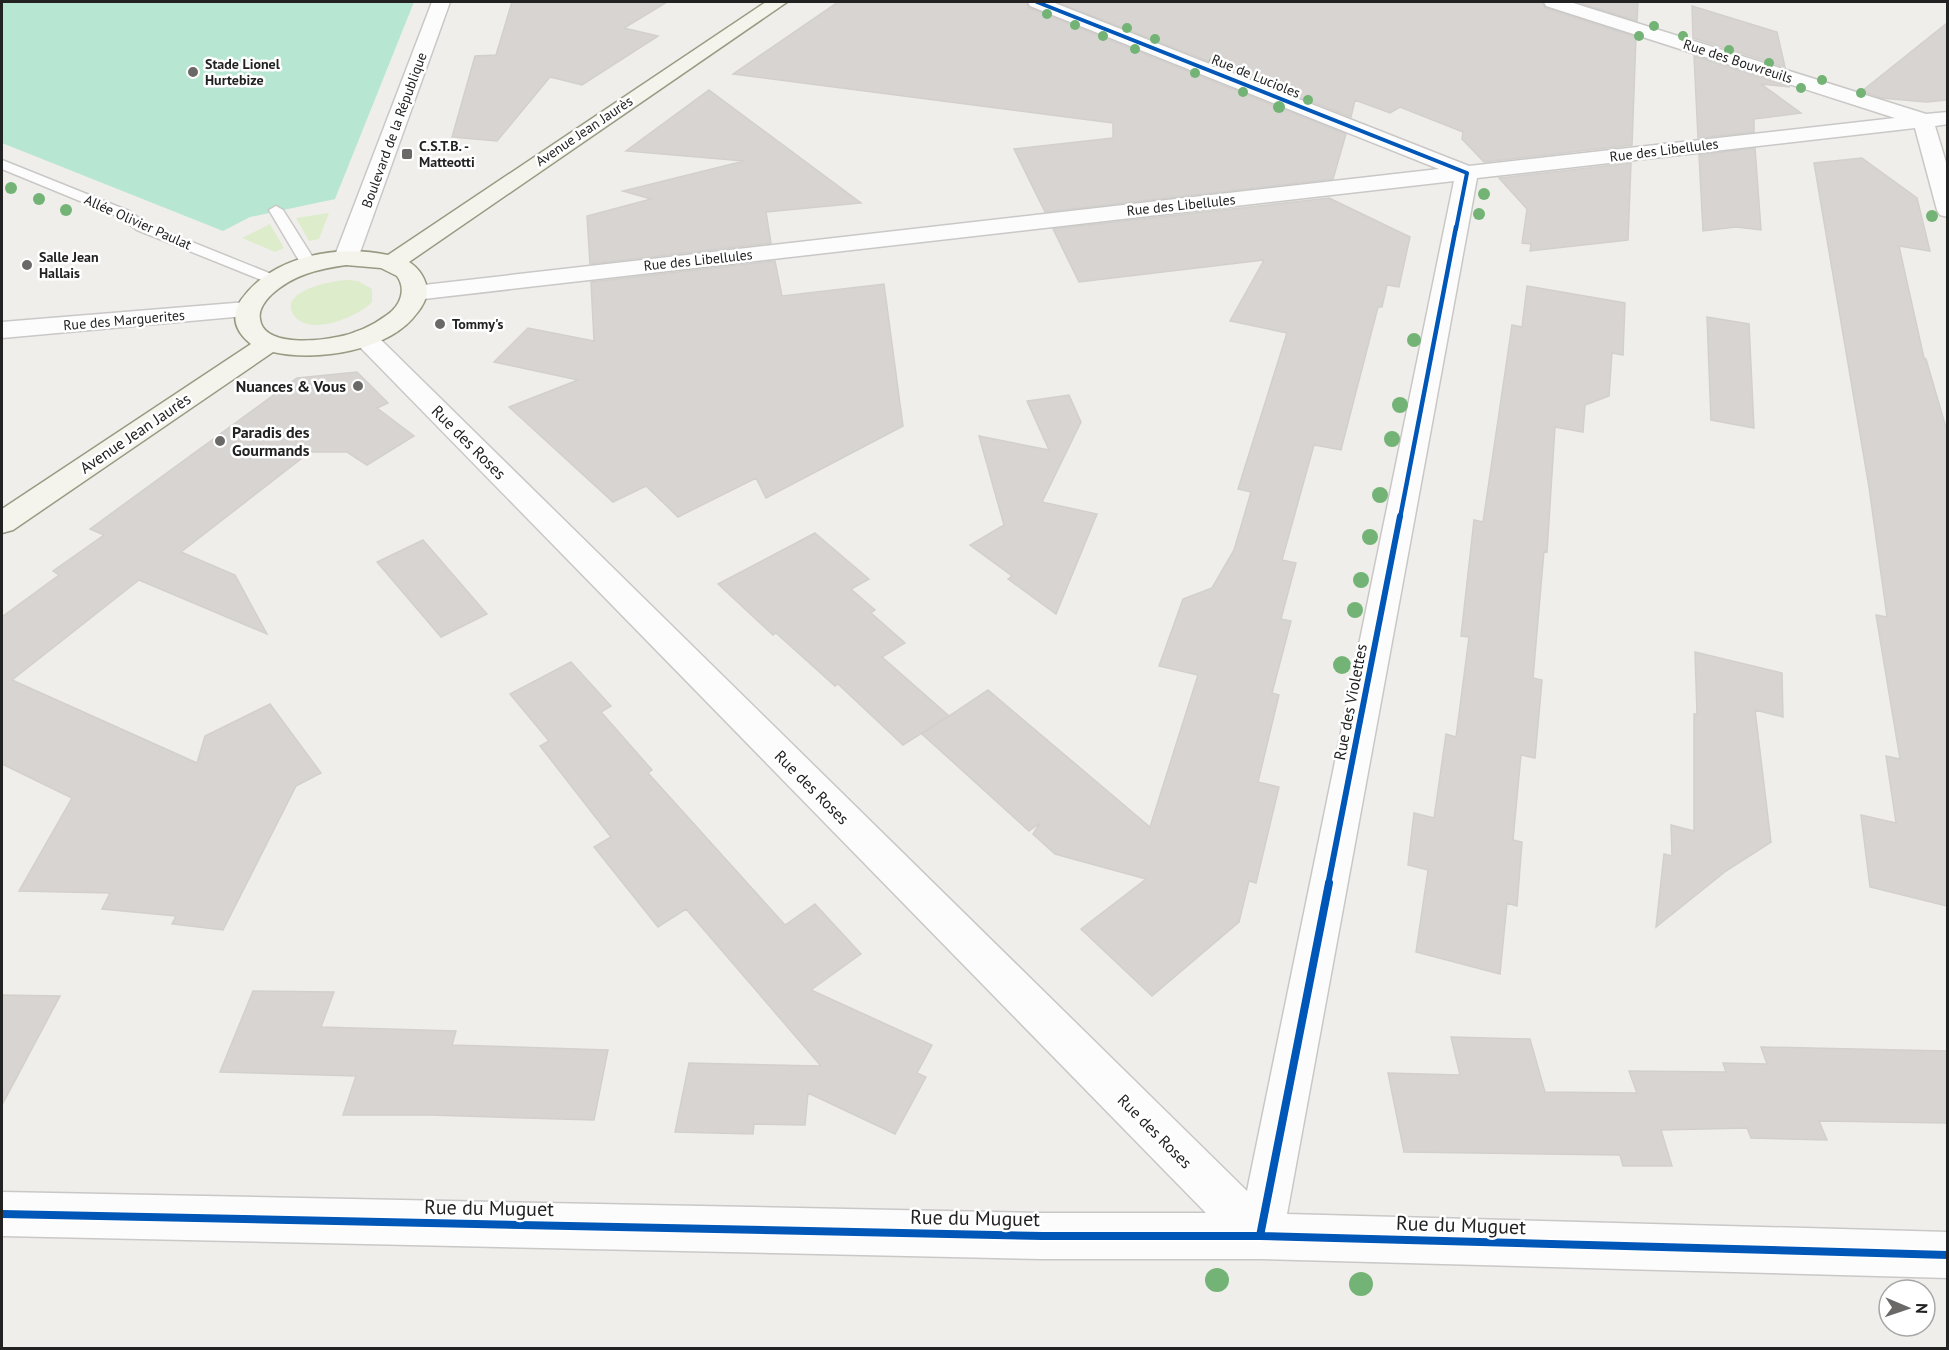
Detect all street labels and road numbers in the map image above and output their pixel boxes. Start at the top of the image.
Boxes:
street label: Rue des Bouvreuils [1681,35,1795,87]
street label: Boulevard de la République [357,50,431,210]
street label: Rue de Lucioles [1209,50,1303,102]
street label: Avenue Jean Jaurès [532,92,636,170]
street label: Rue des Libellules [1609,134,1719,166]
street label: Allée Olivier Paulat [82,190,195,254]
street label: Rue des Libellules [1126,190,1236,220]
street label: Rue des Libellules [643,245,753,275]
street label: Rue des Marguerites [62,306,186,334]
street label: Avenue Jean Jaurès [76,388,194,478]
street label: Rue des Roses [428,401,511,484]
street label: Rue des Violettes [1329,642,1371,762]
street label: Rue des Roses [771,746,854,829]
street label: Rue des Roses [1114,1090,1197,1173]
street label: Rue du Muguet [424,1194,554,1222]
street label: Rue du Muguet [910,1204,1040,1232]
street label: Rue du Muguet [1396,1210,1527,1240]

